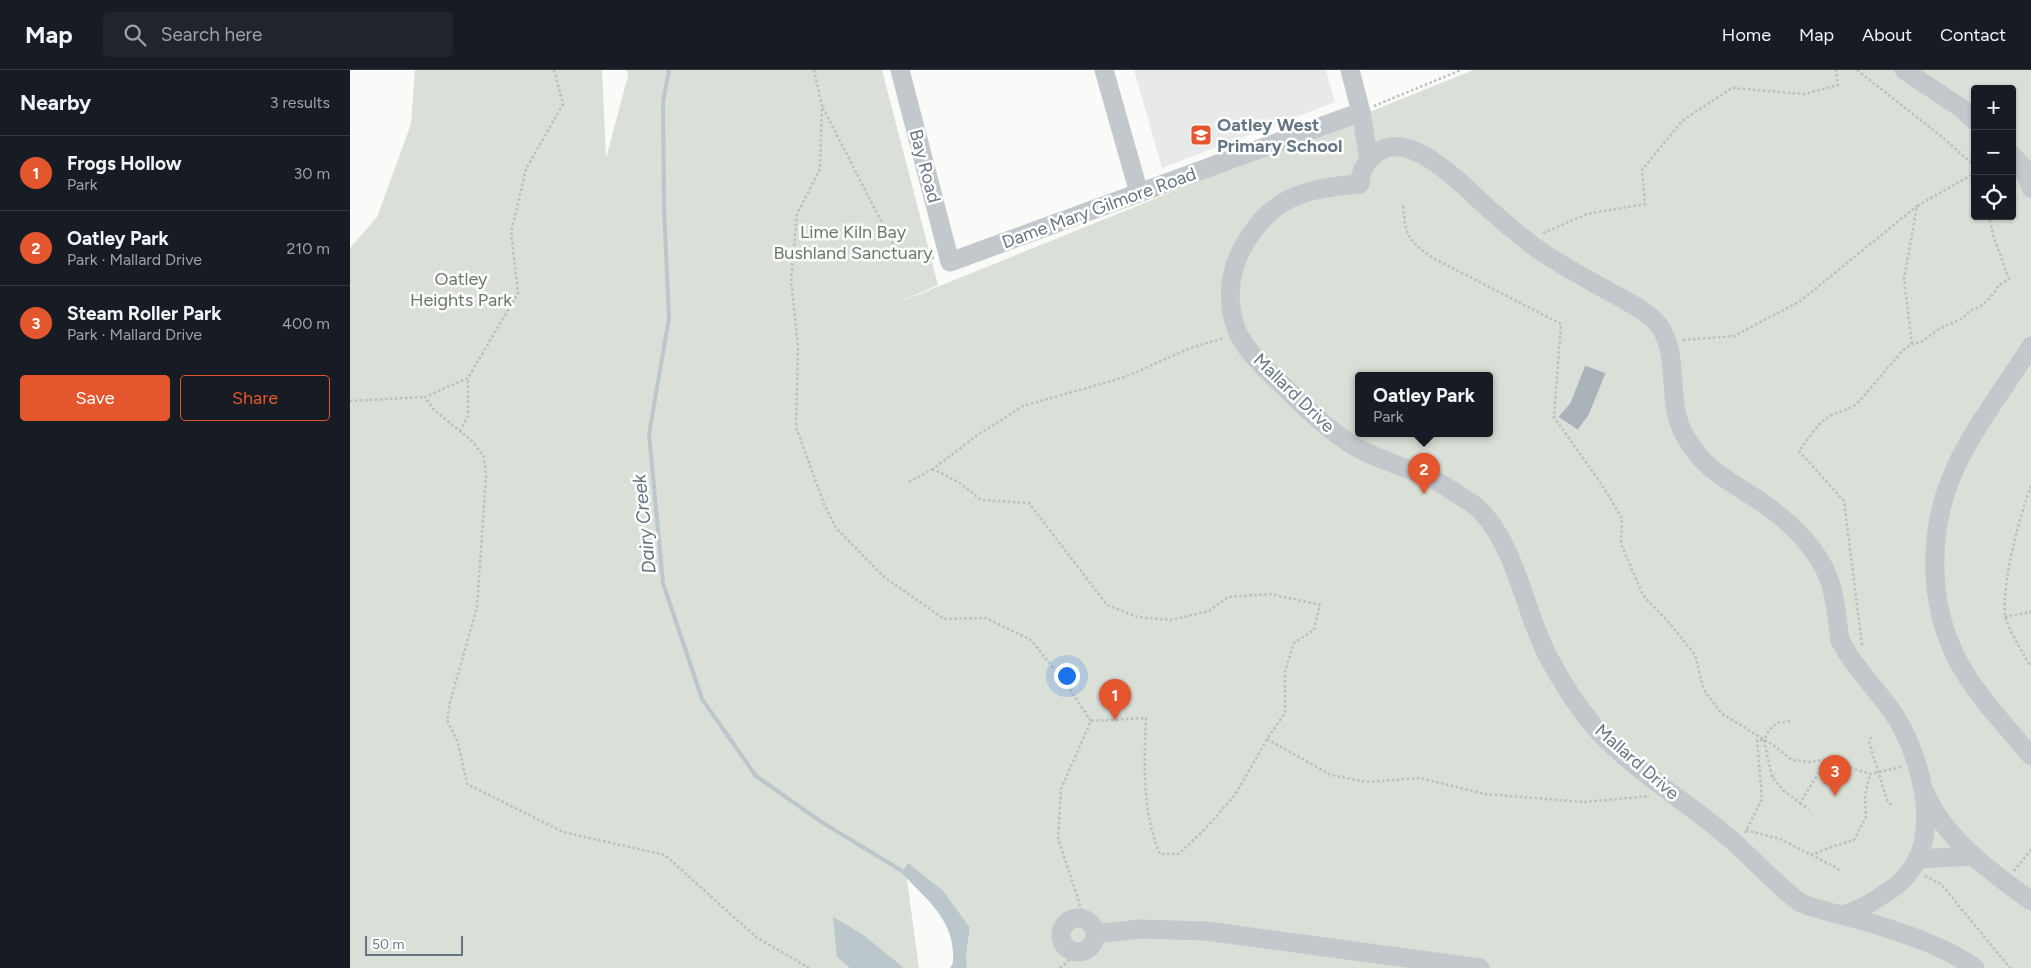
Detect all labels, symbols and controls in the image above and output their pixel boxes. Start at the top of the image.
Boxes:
search box [103,12,453,57]
text: Map [25,20,73,49]
icon: search [121,21,149,49]
text: Search here [161,23,262,46]
text: Home [1722,24,1771,46]
text: Map [1799,24,1834,46]
text: About [1862,24,1912,46]
text: Contact [1940,24,2006,46]
map controls [1971,85,2016,220]
button: + [1971,85,2016,130]
text: Nearby [20,90,91,115]
text: 3 results [270,93,330,112]
place label: Oatley West Primary School [1217,114,1342,157]
school or university icon: Oatley West Primary School [1189,123,1213,147]
street label: Bay Road [905,127,945,205]
button: − [1971,130,2016,175]
text: Frogs Hollow [67,152,182,175]
street label: Dame Mary Gilmore Road [999,163,1199,253]
text: 1 [33,164,39,183]
text: 30 m [293,164,330,183]
text: Park [67,175,97,194]
button: locate [1971,175,2016,220]
park label: Lime Kiln Bay Bushland Sanctuary [773,221,933,264]
text: Oatley Park [67,227,169,250]
text: 2 [31,239,41,258]
text: 210 m [287,239,330,258]
text: Park · Mallard Drive [67,250,202,269]
park label: Oatley Heights Park [410,268,512,311]
text: Steam Roller Park [67,302,221,325]
text: 3 [32,314,40,333]
text: 400 m [282,314,330,333]
text: Park · Mallard Drive [67,325,202,344]
street label: Mallard Drive [1249,349,1339,437]
popup [1355,372,1493,437]
button: Save [20,375,170,421]
button: Share [180,375,330,421]
text: Oatley Park [1373,384,1475,407]
text: Park [1373,407,1404,426]
pin: 2 [1408,453,1440,494]
water label: Dairy Creek [627,472,661,575]
your location [1054,663,1080,689]
pin: 1 [1099,679,1131,720]
street label: Mallard Drive [1590,720,1684,805]
pin: 3 [1819,755,1851,796]
scale bar [365,933,462,956]
text: 50 m [372,936,404,953]

